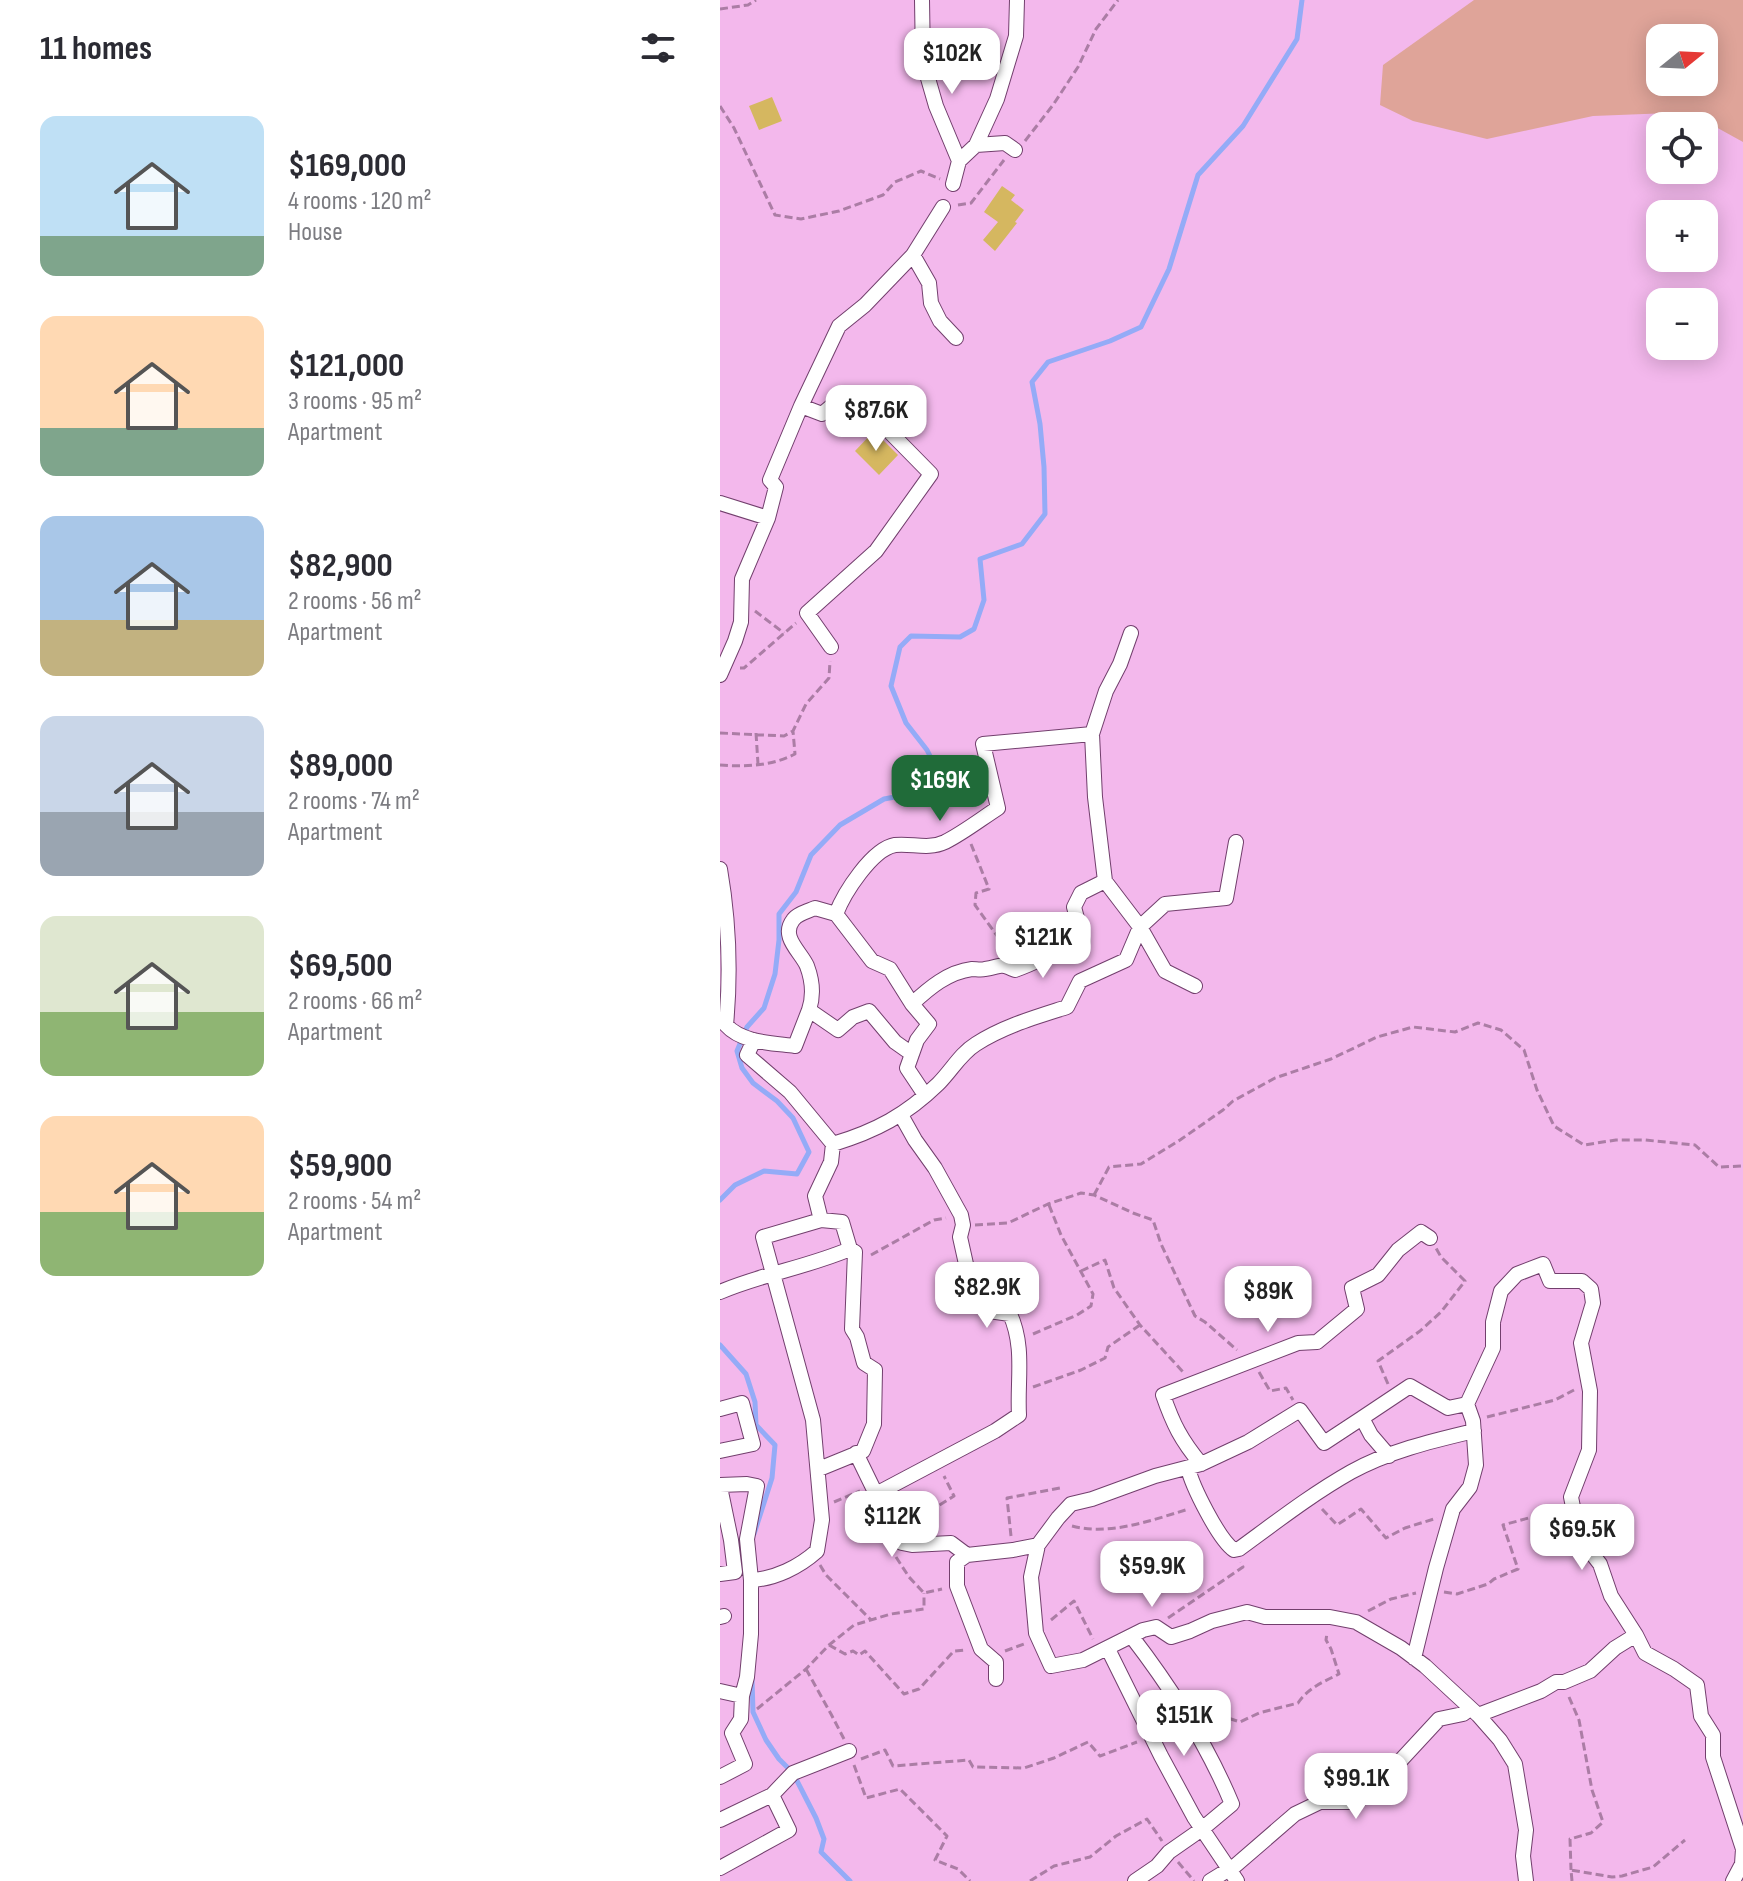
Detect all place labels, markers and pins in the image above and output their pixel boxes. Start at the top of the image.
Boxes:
pin: $102K [896,28,1008,96]
pin: $87.6K [811,385,941,453]
pin: $169K [884,755,996,823]
pin: $121K [987,912,1099,980]
pin: $82.9K [922,1262,1052,1330]
pin: $89K [1221,1266,1315,1334]
pin: $112K [836,1491,948,1559]
pin: $69.5K [1517,1504,1647,1572]
pin: $59.9K [1087,1541,1217,1609]
pin: $151K [1128,1690,1240,1758]
pin: $99.1K [1291,1753,1421,1821]

